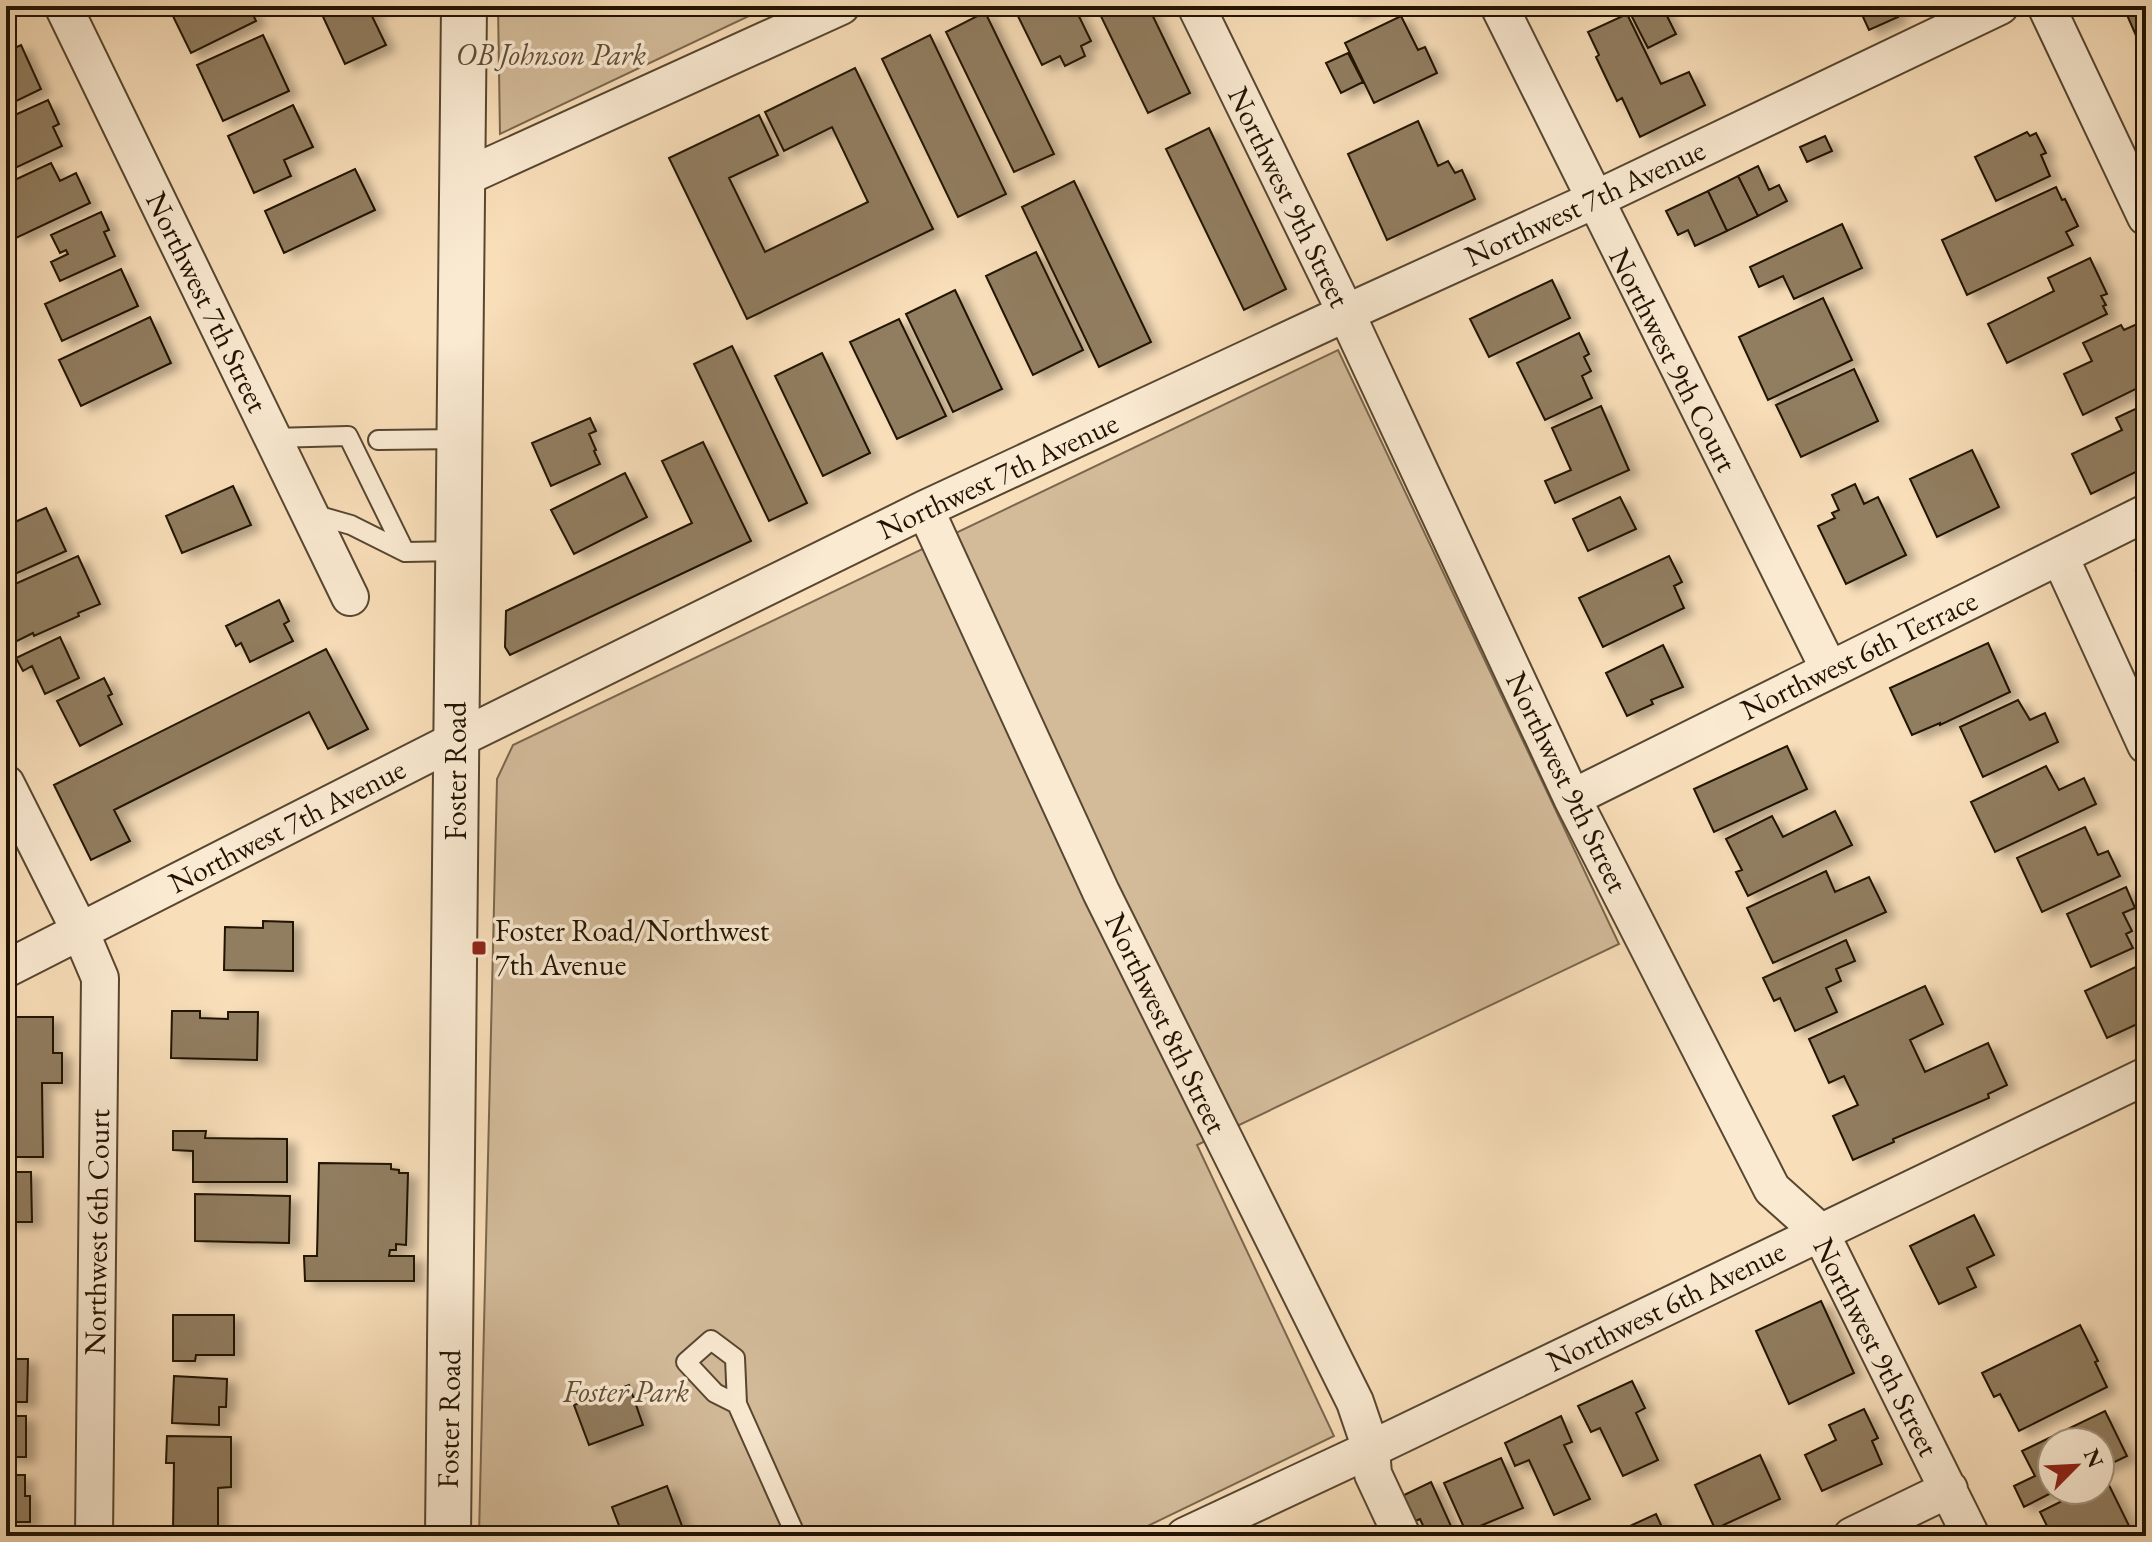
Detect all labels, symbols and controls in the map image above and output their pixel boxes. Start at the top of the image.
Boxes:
park label: OB Johnson Park [456,35,646,74]
street label: Northwest 9th Street [1219,80,1360,314]
street label: Northwest 7th Avenue [1458,130,1711,275]
street label: Northwest 7th Street [137,185,278,419]
street label: Northwest 9th Court [1600,241,1747,479]
street label: Northwest 7th Avenue [871,403,1124,548]
street label: Northwest 6th Terrace [1734,580,1984,729]
street label: Northwest 9th Street [1497,665,1638,899]
street label: Foster Road [436,701,475,840]
street label: Northwest 7th Avenue [162,749,412,902]
street label: Northwest 8th Street [1096,906,1237,1140]
place label: Foster Road/Northwest 7th Avenue [495,911,770,984]
marker: Foster Road/Northwest 7th Avenue [470,939,488,957]
street label: Northwest 6th Court [75,1108,118,1355]
street label: Northwest 6th Avenue [1540,1231,1792,1380]
street label: Northwest 9th Street [1804,1231,1949,1463]
street label: Foster Road [428,1348,469,1489]
park label: Foster Park [562,1372,689,1411]
north arrow [2036,1426,2116,1506]
text: N [2077,1444,2111,1472]

